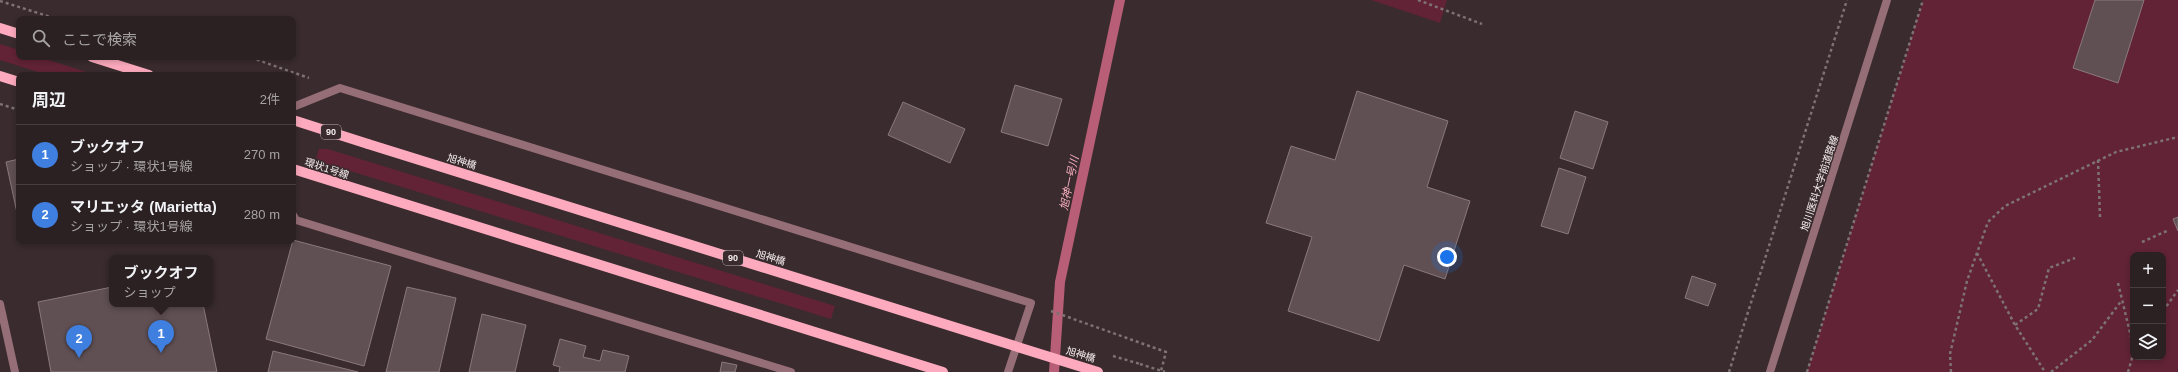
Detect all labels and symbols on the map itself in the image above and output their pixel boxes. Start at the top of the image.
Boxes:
road number: 90 [321,125,341,139]
street label: 旭川医科大学前道路線 [1799,134,1840,232]
street label: 旭神橋 [446,152,478,171]
water label: 旭神一号川 [1057,154,1081,211]
street label: 環状1号線 [303,156,350,181]
your location [1437,247,1457,267]
street label: 旭神橋 [755,248,787,267]
road number: 90 [723,251,743,265]
pin: 1 [148,320,174,353]
pin: 2 [66,325,92,358]
street label: 旭神橋 [1065,345,1097,364]

